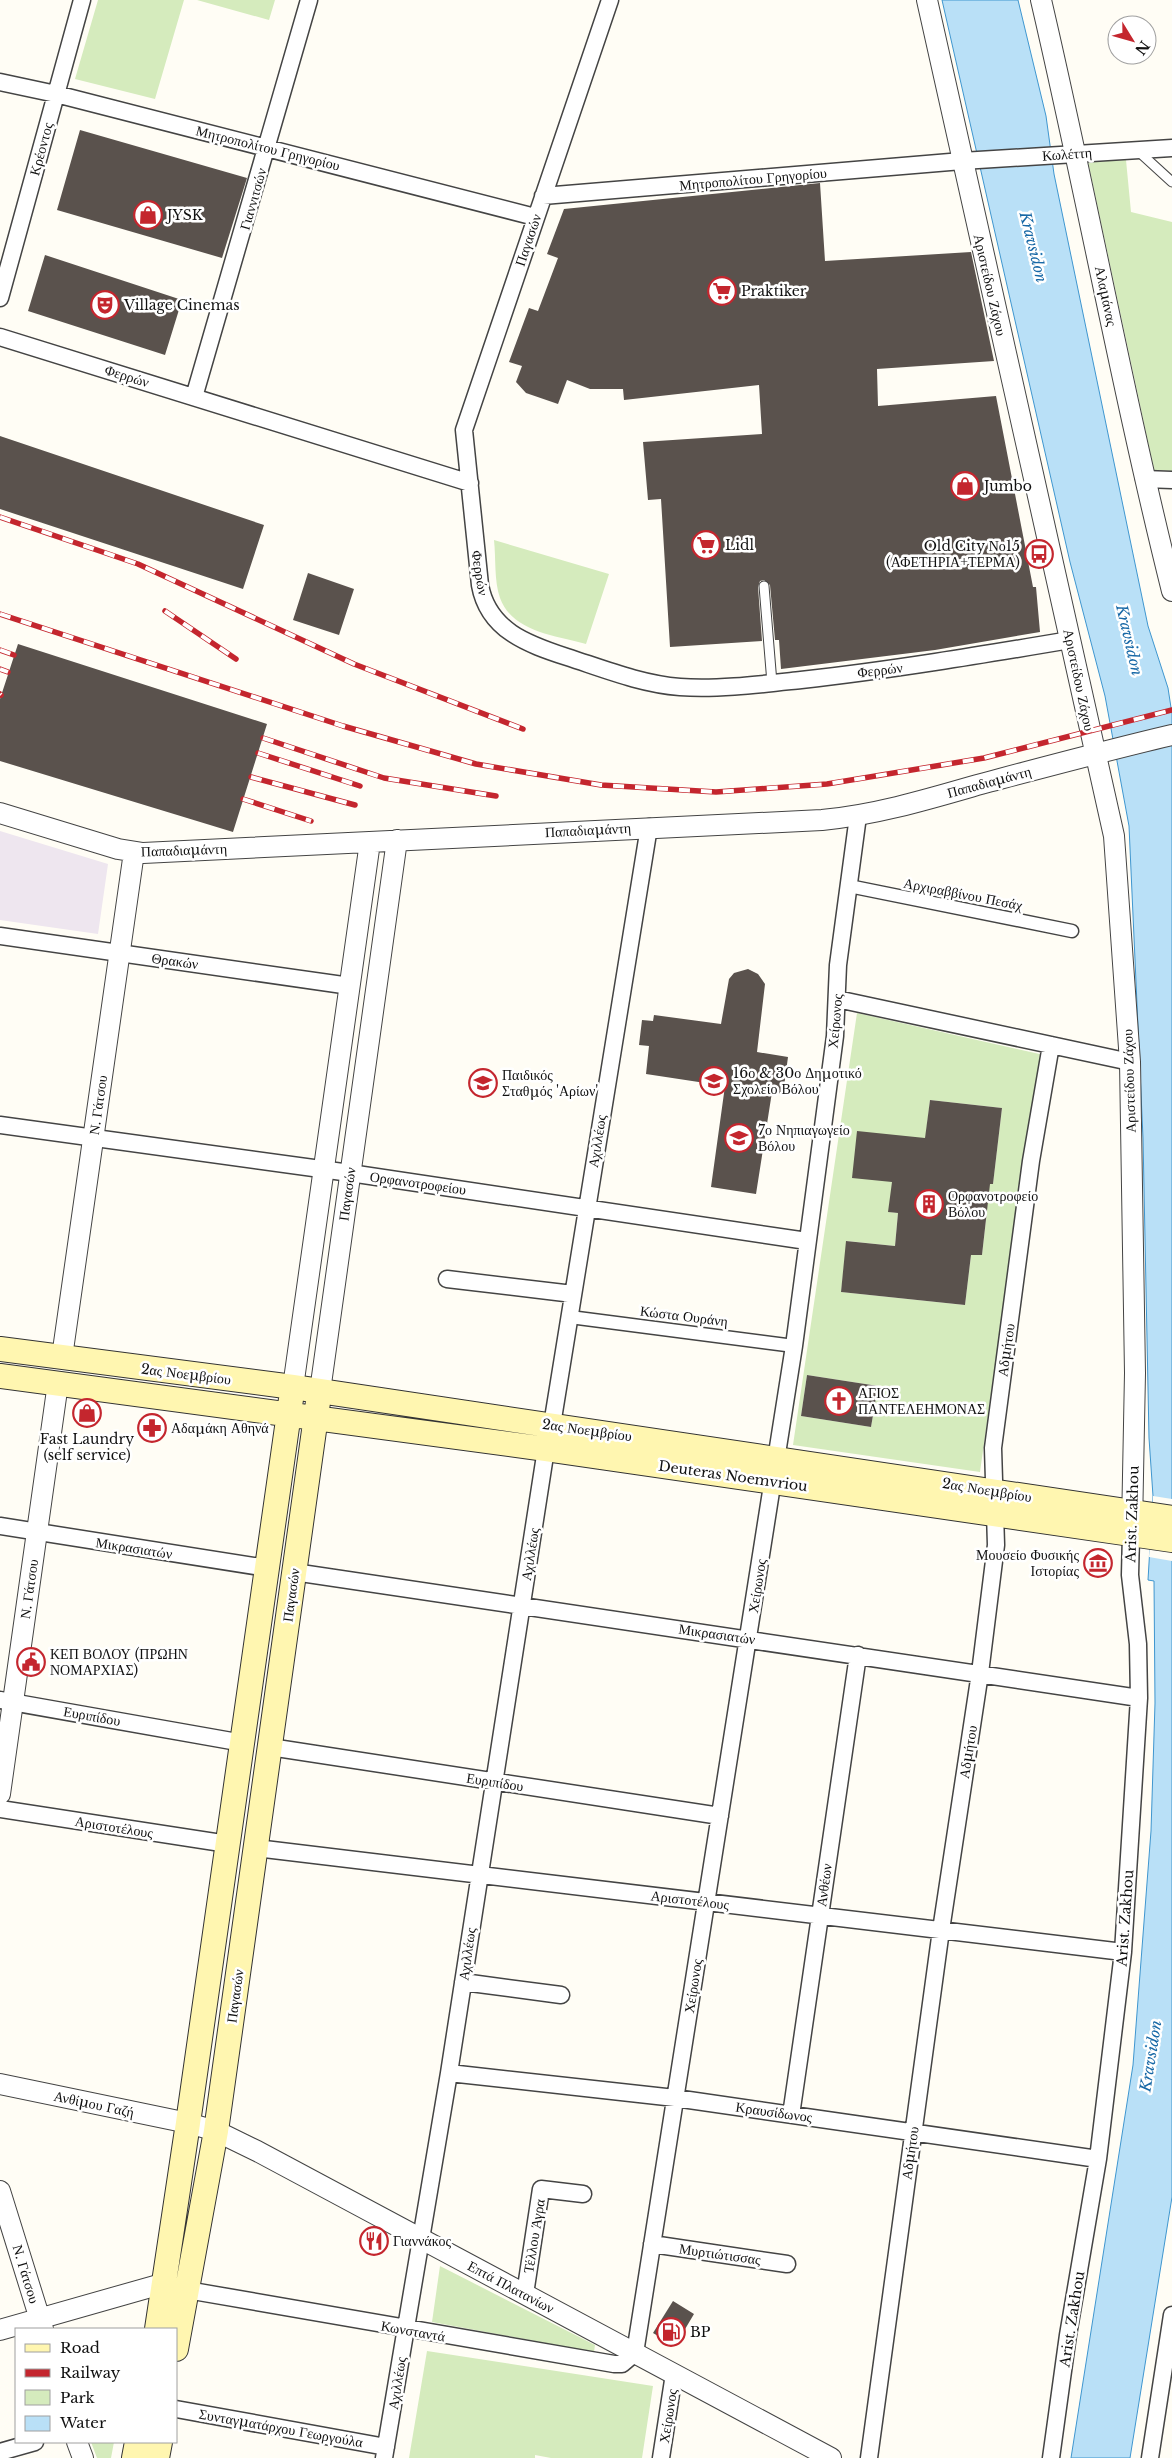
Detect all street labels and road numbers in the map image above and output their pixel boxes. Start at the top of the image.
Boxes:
street label: Κρέοντος [25,120,57,178]
street label: Μητροπολίτου Γρηγορίου [194,121,342,175]
street label: Κωλέττη [1041,143,1093,165]
street label: Μητροπολίτου Γρηγορίου [679,164,827,194]
street label: Γιαννιτσών [236,166,270,232]
street label: Παγασών [511,212,545,268]
street label: Αριστείδου Ζάχου [970,232,1010,338]
street label: Αλαμάνας [1091,264,1121,328]
street label: Φερρών [103,361,151,391]
street label: Φερρών [468,549,492,597]
street label: Αριστείδου Ζάχου [1059,627,1099,733]
street label: Φερρών [856,658,904,682]
street label: Παπαδιαμάντη [945,762,1033,802]
street label: Παπαδιαμάντη [544,819,632,841]
street label: Παπαδιαμάντη [141,840,227,860]
street label: Αρχιραββίνου Πεσάχ [902,874,1025,915]
street label: Θρακών [151,949,199,973]
street label: Χείρωνος [824,992,846,1049]
street label: Αριστείδου Ζάχου [1118,1029,1140,1133]
street label: Ν. Γάτσου [85,1074,111,1136]
street label: Αχιλλέως [584,1113,610,1169]
street label: Παγασών [334,1166,360,1222]
street label: Ορφανοτροφείου [369,1167,467,1199]
street label: Κώστα Ουράνη [639,1302,729,1330]
street label: Αδμήτου [993,1322,1019,1378]
street label: 2ας Νοεμβρίου [140,1360,232,1388]
street label: 2ας Νοεμβρίου [541,1415,633,1445]
street label: Deuteras Noemvriou [657,1457,809,1495]
street label: Arist. Zakhou [1121,1465,1143,1564]
street label: 2ας Νοεμβρίου [941,1474,1033,1506]
street label: Αχιλλέως [517,1526,543,1582]
street label: Μικρασιατών [94,1533,174,1563]
street label: Χείρωνος [744,1557,770,1614]
street label: Ν. Γάτσου [16,1558,42,1620]
street label: Παγασών [278,1567,304,1623]
street label: Μικρασιατών [677,1620,757,1648]
street label: Ευριπίδου [62,1702,122,1730]
street label: Αδμήτου [955,1724,981,1780]
street label: Ευριπίδου [465,1769,525,1795]
street label: Αριστοτέλους [74,1812,155,1842]
street label: Ανθέων [812,1862,836,1908]
street label: Arist. Zakhou [1113,1868,1137,1968]
street label: Αριστοτέλους [650,1886,731,1914]
street label: Αχιλλέως [454,1926,480,1982]
street label: Χείρωνος [680,1957,706,2014]
street label: Παγασών [222,1968,248,2024]
street label: Ανθίμου Γαζή [52,2087,136,2121]
street label: Κραυσίδωνος [734,2098,814,2126]
street label: Αδμήτου [897,2125,923,2181]
street label: Τέλλου Άγρα [519,2197,549,2274]
street label: Μυρτιώτισσας [678,2239,762,2269]
street label: Ν. Γάτσου [9,2243,43,2306]
street label: Επτά Πλατανίων [465,2257,557,2317]
street label: Arist. Zakhou [1055,2269,1089,2369]
street label: Κωνσταντά [379,2316,447,2346]
street label: Αχιλλέως [384,2355,410,2411]
street label: Χείρωνος [655,2387,681,2444]
street label: Συνταγματάρχου Γεωργούλα [198,2405,365,2451]

